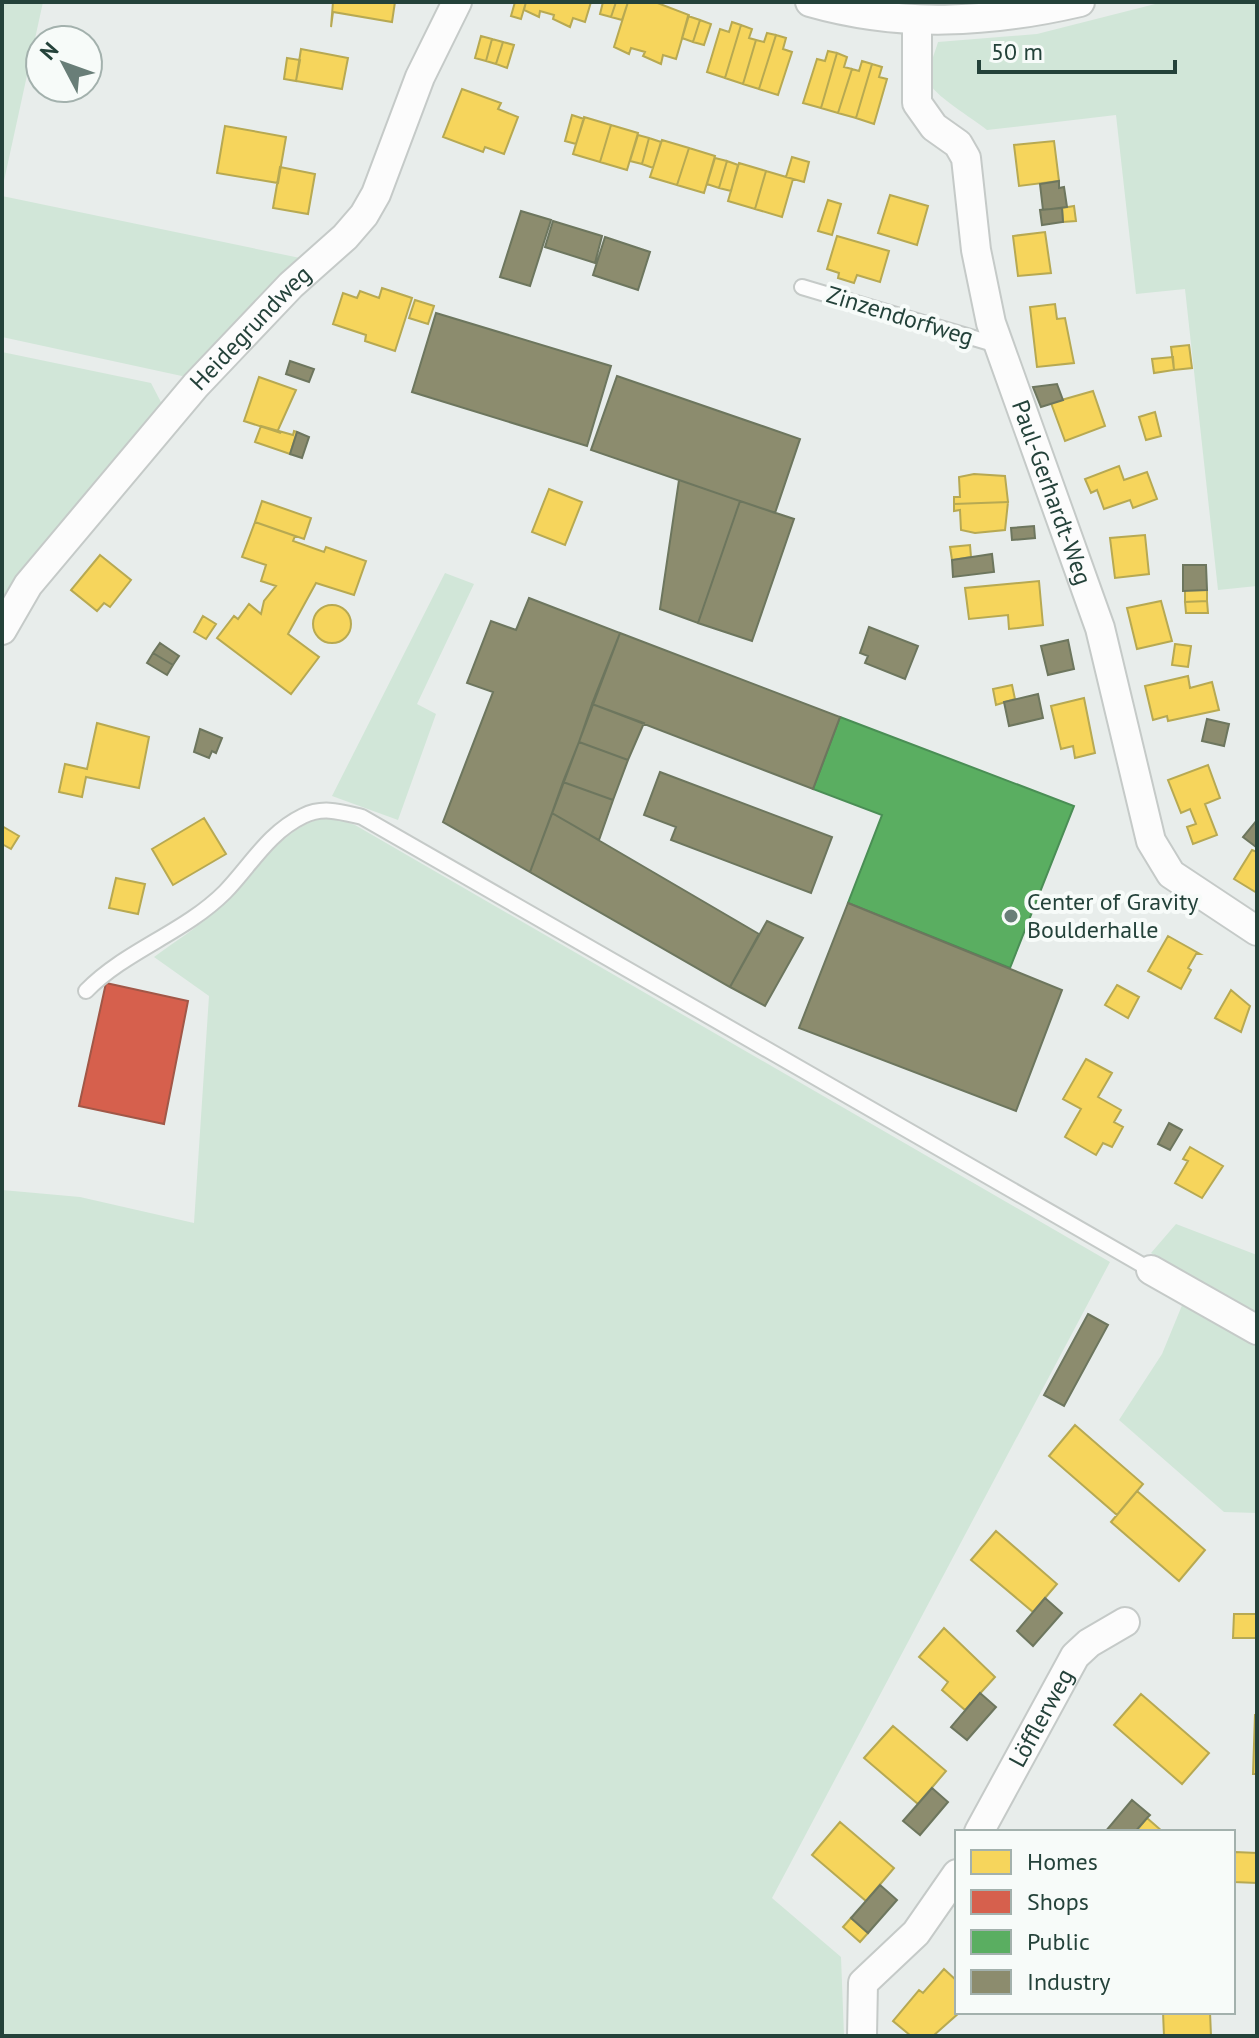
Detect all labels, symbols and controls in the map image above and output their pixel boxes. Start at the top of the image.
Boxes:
north arrow [24,24,104,104]
scale bar [979,24,1175,74]
text: N [34,36,64,66]
text: 50 m [991,36,1043,67]
street label: Heidegrundweg [183,259,317,397]
street label: Zinzendorfweg [823,278,977,353]
street label: Paul-Gerhardt-Weg [1005,396,1099,589]
place label: Center of Gravity Boulderhalle [1027,886,1199,945]
marker: Center of Gravity Boulderhalle [1002,907,1020,925]
street label: Löfflerweg [1001,1663,1080,1772]
legend [955,1830,1235,2014]
text: Homes [1027,1846,1098,1877]
text: Shops [1027,1886,1089,1917]
text: Public [1027,1926,1090,1957]
text: Industry [1027,1966,1111,1997]

